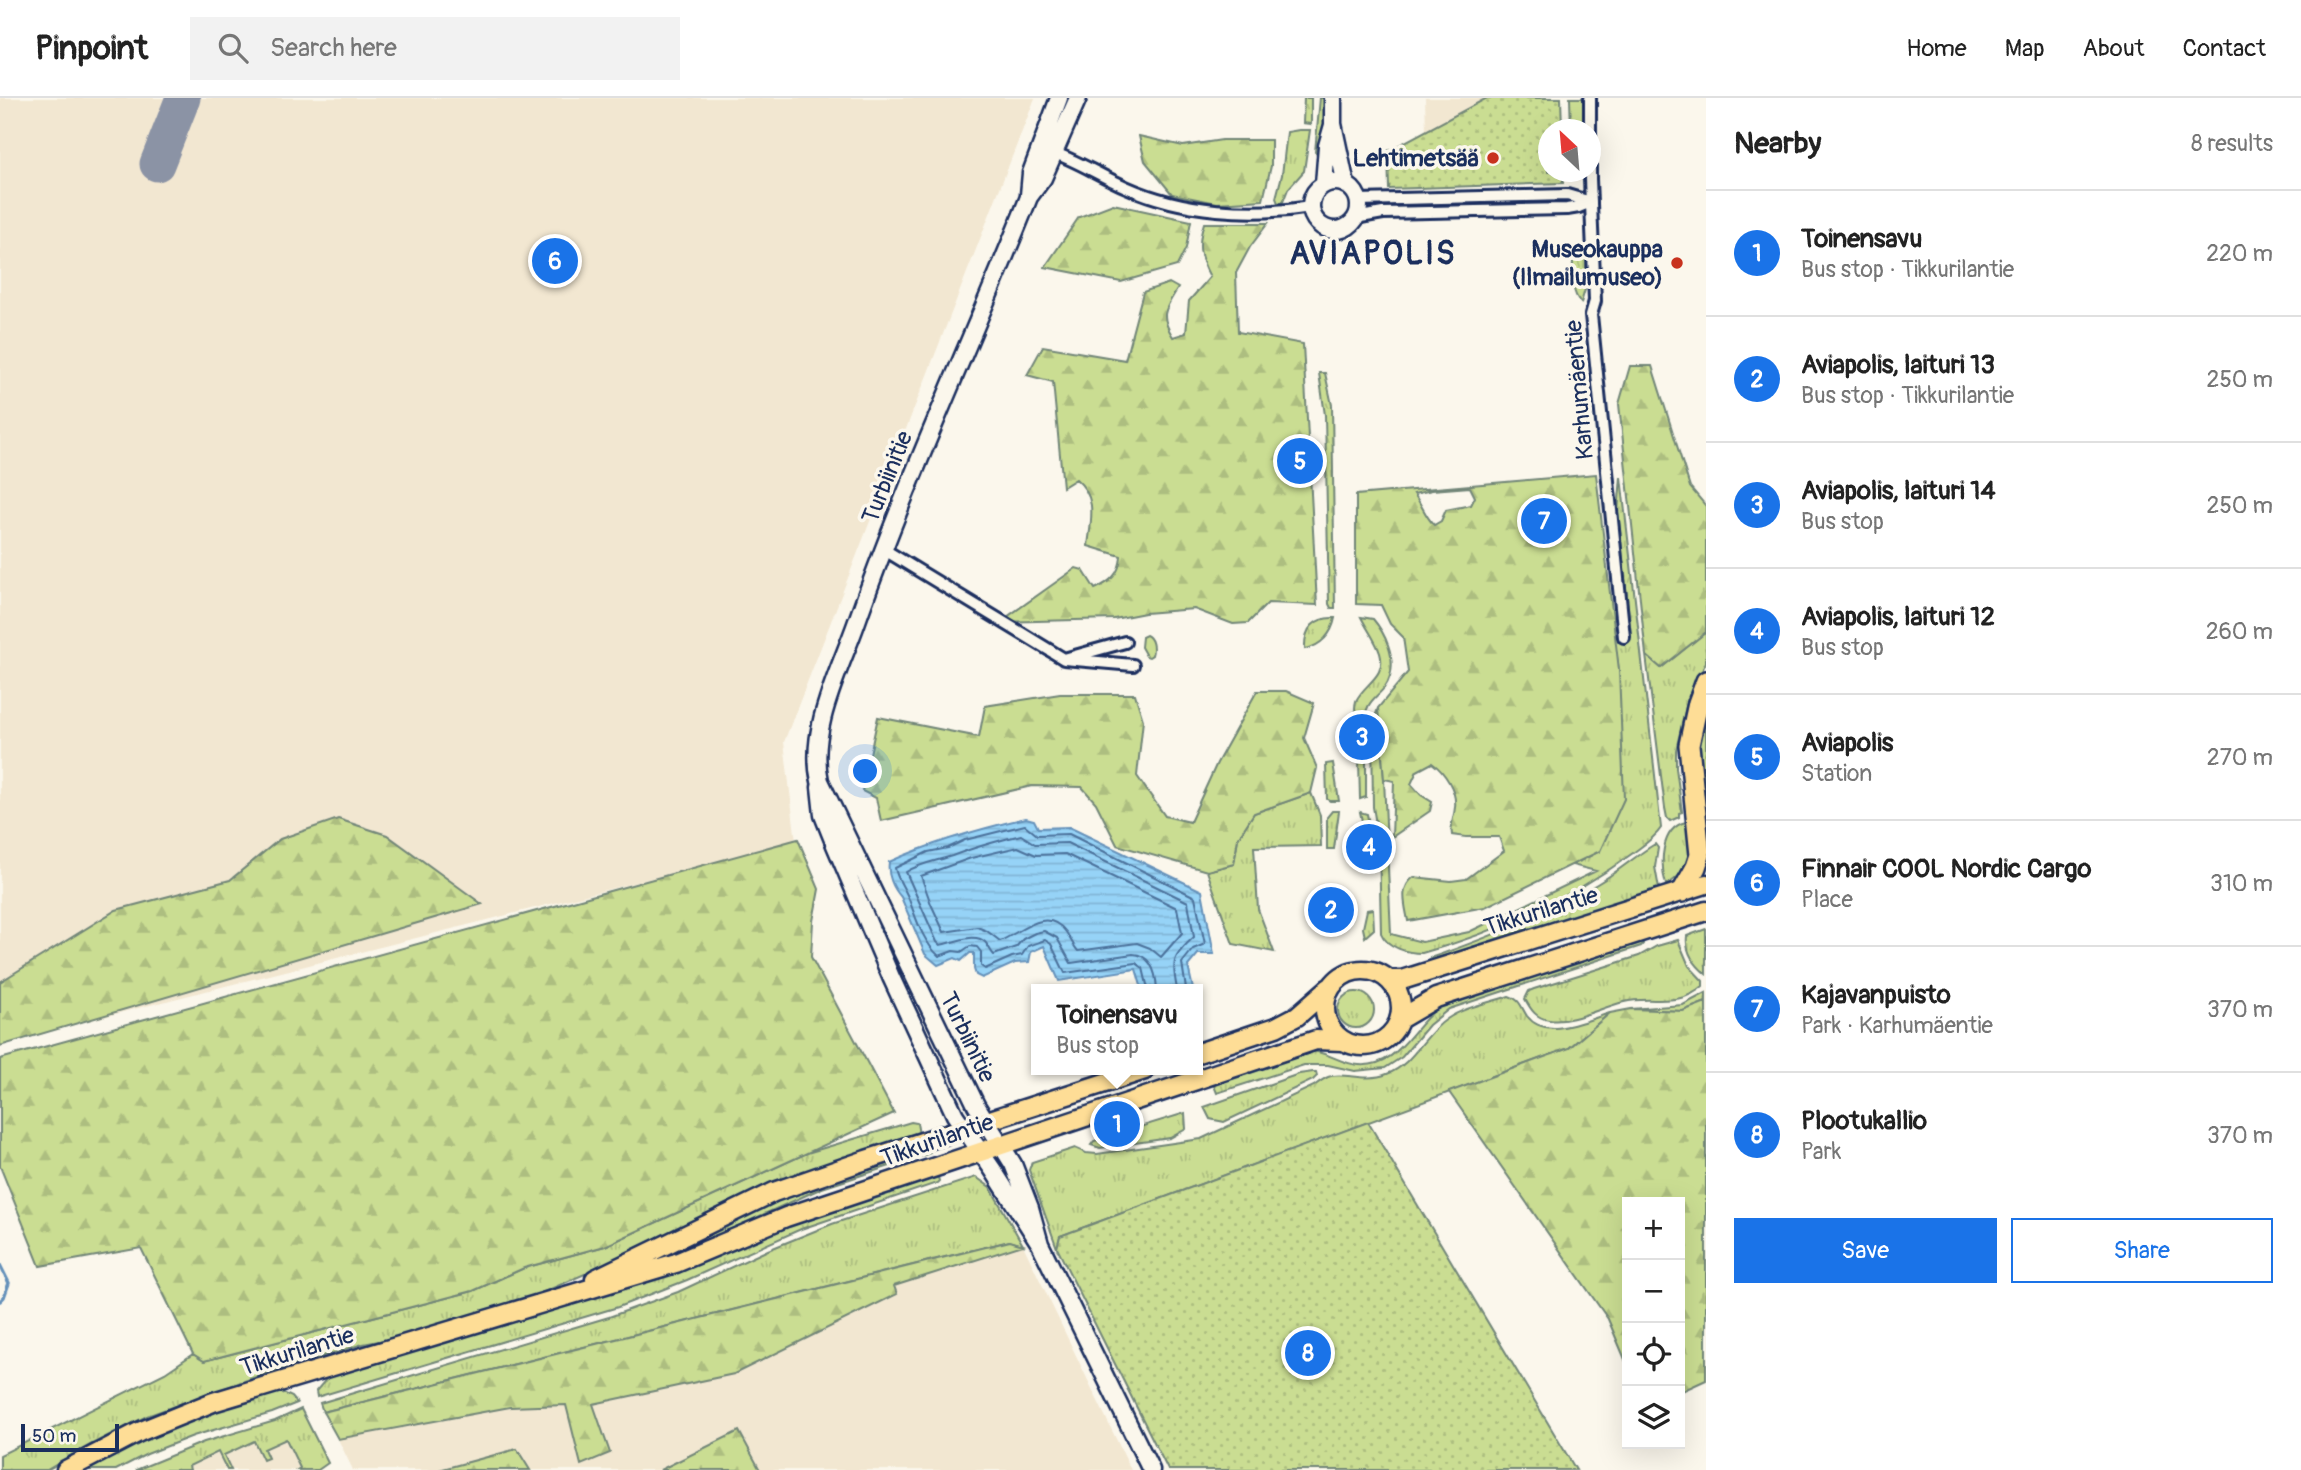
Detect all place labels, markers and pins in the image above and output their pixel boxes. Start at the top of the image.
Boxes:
place label: Lehtimetsää [1353,144,1479,173]
marker: Lehtimetsää [1485,150,1501,166]
pin: 6 [532,235,578,287]
place label: Museokauppa (Ilmailumuseo) [1512,235,1663,292]
marker: Museokauppa (Ilmailumuseo) [1669,255,1685,271]
pin: 5 [1277,435,1323,487]
pin: 7 [1521,495,1567,547]
pin: 3 [1339,711,1385,763]
pin: 4 [1346,821,1392,873]
pin: 2 [1308,884,1354,936]
pin: 1 [1094,1098,1140,1150]
pin: 8 [1285,1327,1331,1379]

